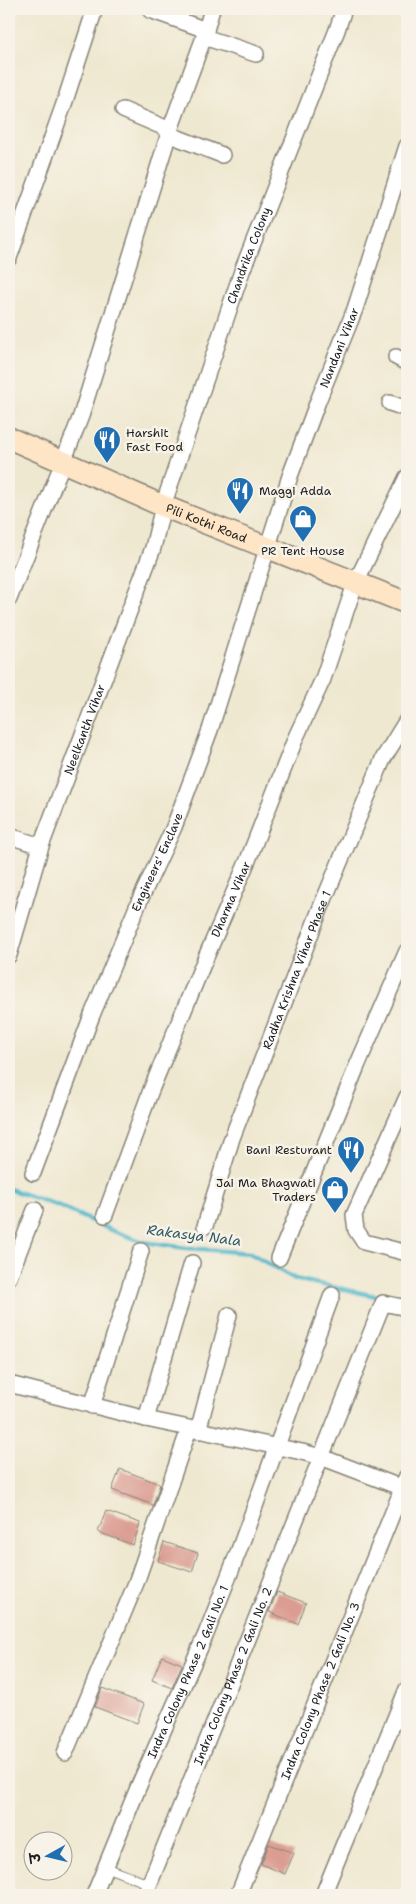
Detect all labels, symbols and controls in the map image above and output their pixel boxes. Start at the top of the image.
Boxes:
street label: Chandrika Colony [223,204,275,306]
street label: Nandani Vihar [316,305,363,390]
restaurant icon: Harshit Fast Food [92,425,122,464]
place label: Harshit Fast Food [126,425,183,455]
restaurant icon: Maggi Adda [225,476,255,515]
place label: Maggi Adda [259,483,332,499]
street label: Pili Kothi Road [164,500,250,547]
shop icon: PR Tent House [288,504,318,543]
place label: PR Tent House [261,543,345,559]
street label: Neelkanth Vihar [60,682,109,777]
street label: Engineers' Enclave [128,810,187,914]
street label: Dharma Vihar [207,859,255,940]
street label: Radha Krishna Vihar Phase 1 [259,888,335,1052]
restaurant icon: Bani Resturant [336,1135,366,1174]
place label: Bani Resturant [246,1142,332,1158]
place label: Jai Ma Bhagwati Traders [216,1175,316,1205]
shop icon: Jai Ma Bhagwati Traders [320,1175,350,1214]
water label: Rakasya Nala [146,1220,242,1250]
street label: Indra Colony Phase 2 Gali No. 1 [144,1583,232,1761]
street label: Indra Colony Phase 2 Gali No. 2 [190,1585,276,1767]
street label: Indra Colony Phase 2 Gali No. 3 [277,1600,364,1782]
north arrow [22,1832,72,1882]
text: उ [25,1850,45,1866]

